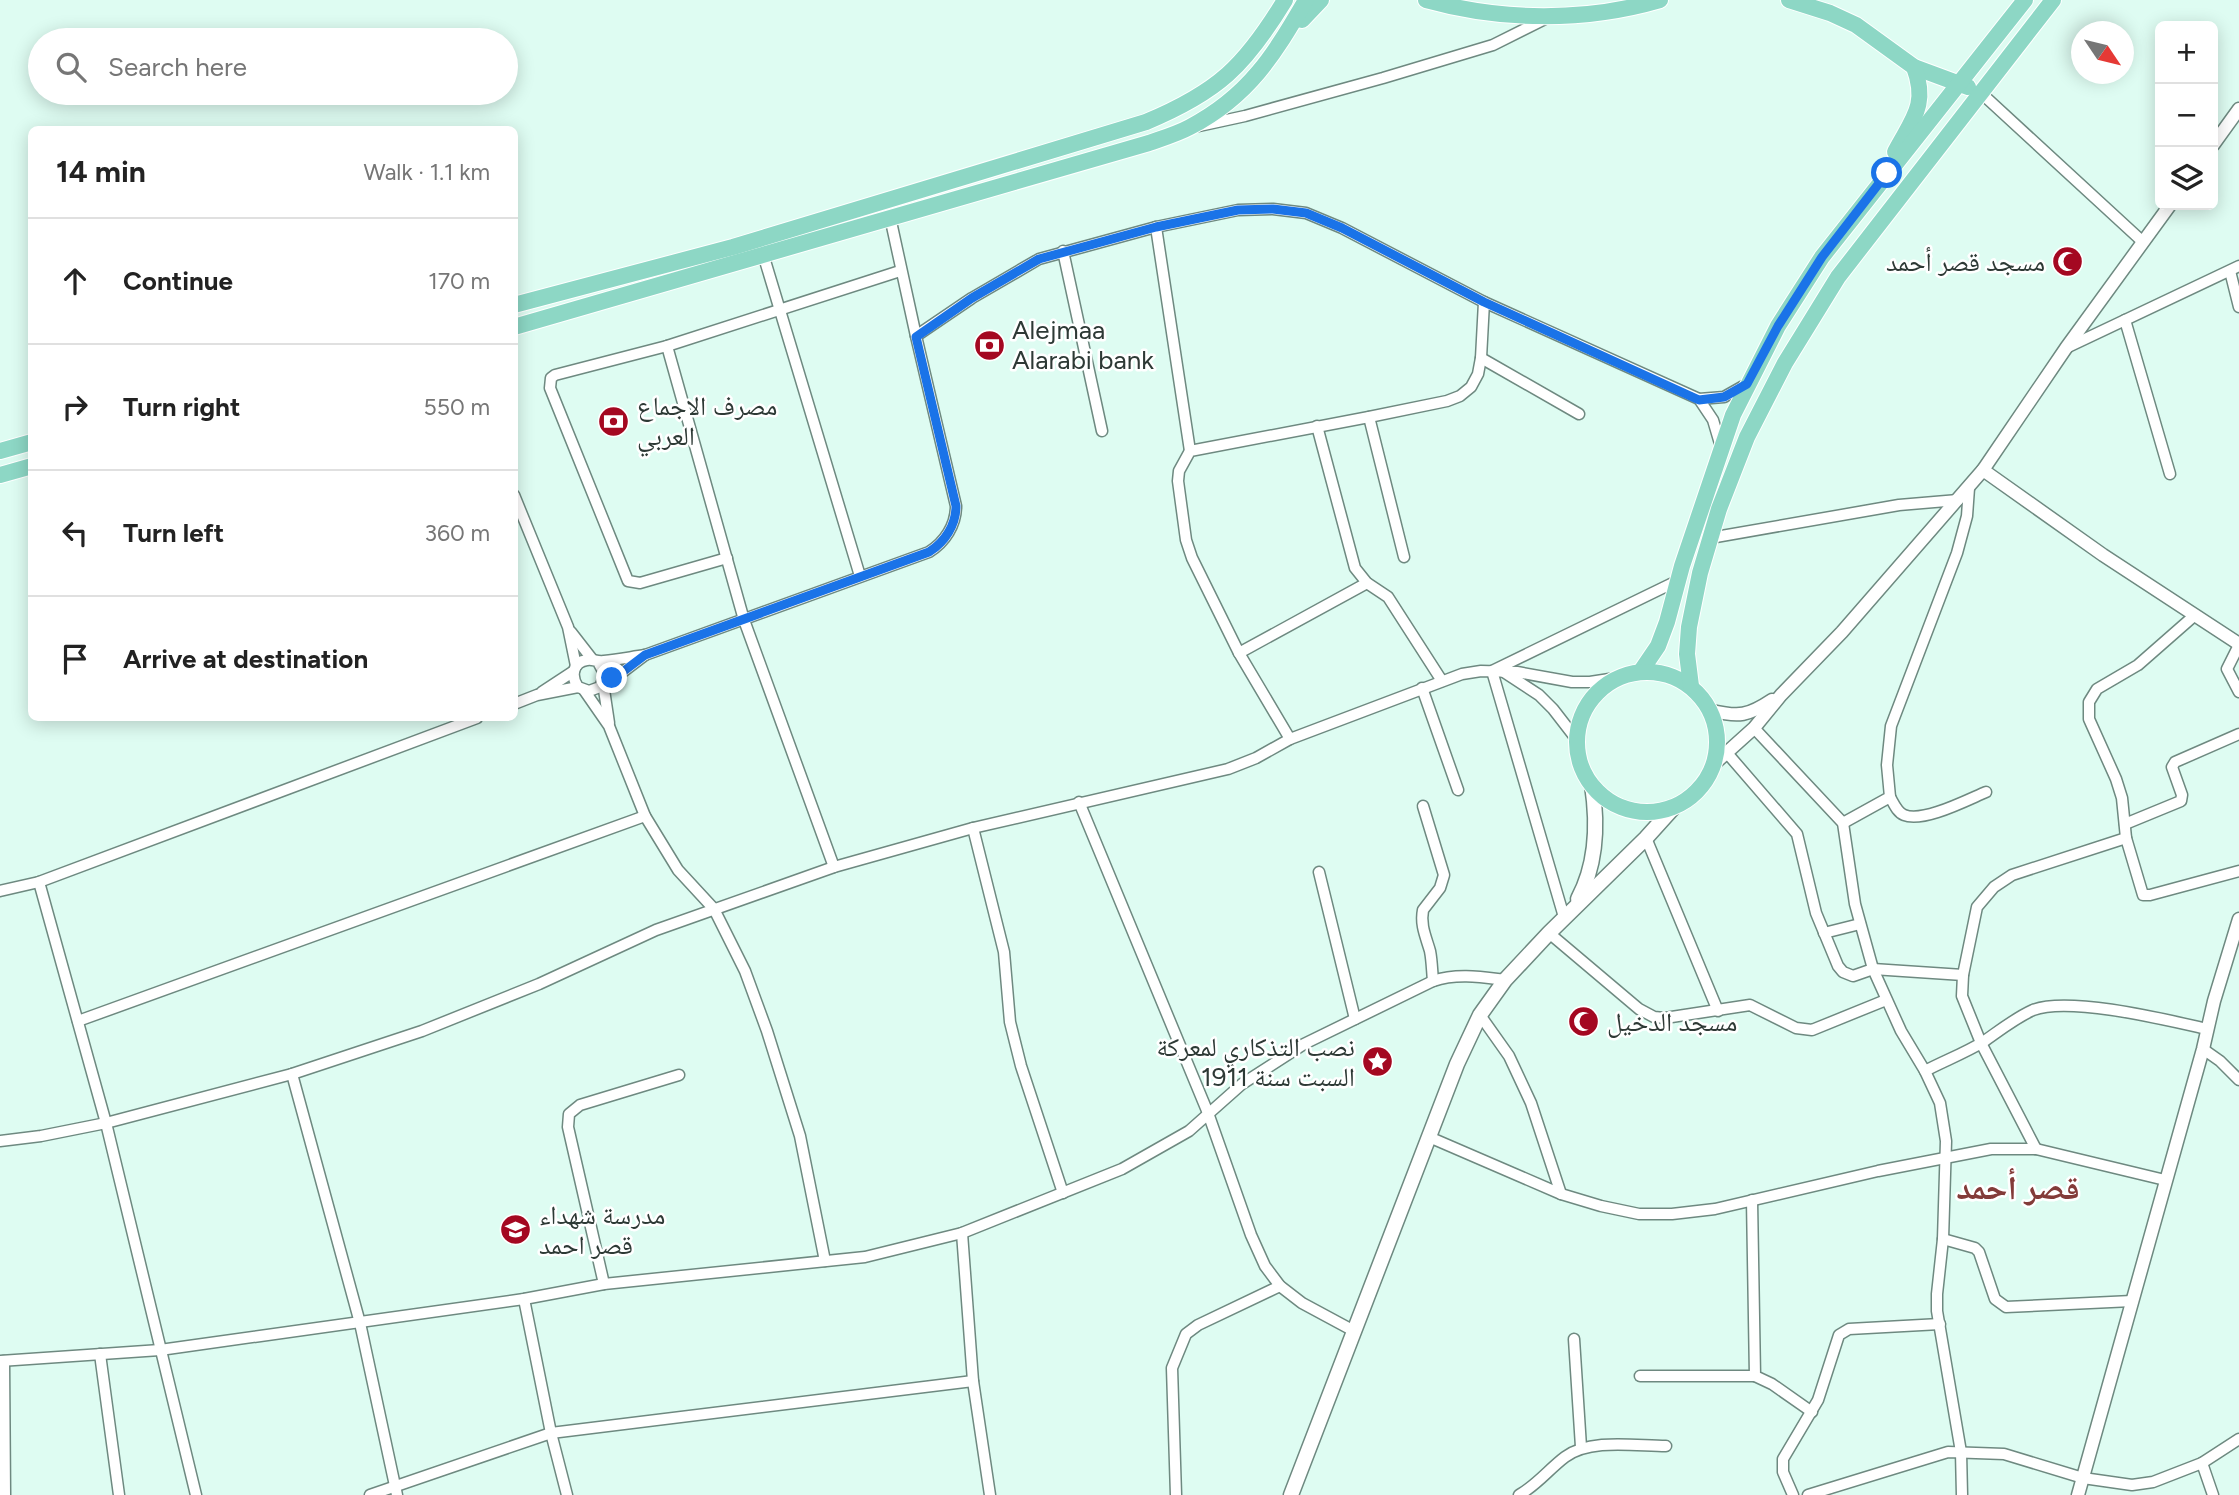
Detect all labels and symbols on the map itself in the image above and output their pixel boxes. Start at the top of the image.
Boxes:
north arrow [2071,21,2134,84]
route start [1871,157,1902,188]
mosque icon: مسجد قصر أحمد [2051,245,2085,279]
place label: مسجد قصر أحمد [1886,246,2045,278]
place label: Alejmaa Alarabi bank [1012,314,1154,376]
bank icon: Alejmaa Alarabi bank [972,328,1006,362]
place label: مصرف الاجماع العربي [637,390,777,457]
bank icon: مصرف الاجماع العربي [597,404,631,438]
route end [596,662,627,693]
mosque icon: مسجد الدخيل [1567,1005,1601,1039]
place label: مسجد الدخيل [1607,1006,1737,1038]
place label: نصب التذكاري لمعركة السبت سنة 1911 [1157,1031,1355,1093]
place icon: نصب التذكاري لمعركة السبت سنة 1911 [1361,1045,1395,1079]
district label: قصر أحمد [1956,1167,2080,1207]
place label: مدرسة شهداء قصر احمد [539,1199,665,1261]
school or university icon: مدرسة شهداء قصر احمد [499,1213,533,1247]

